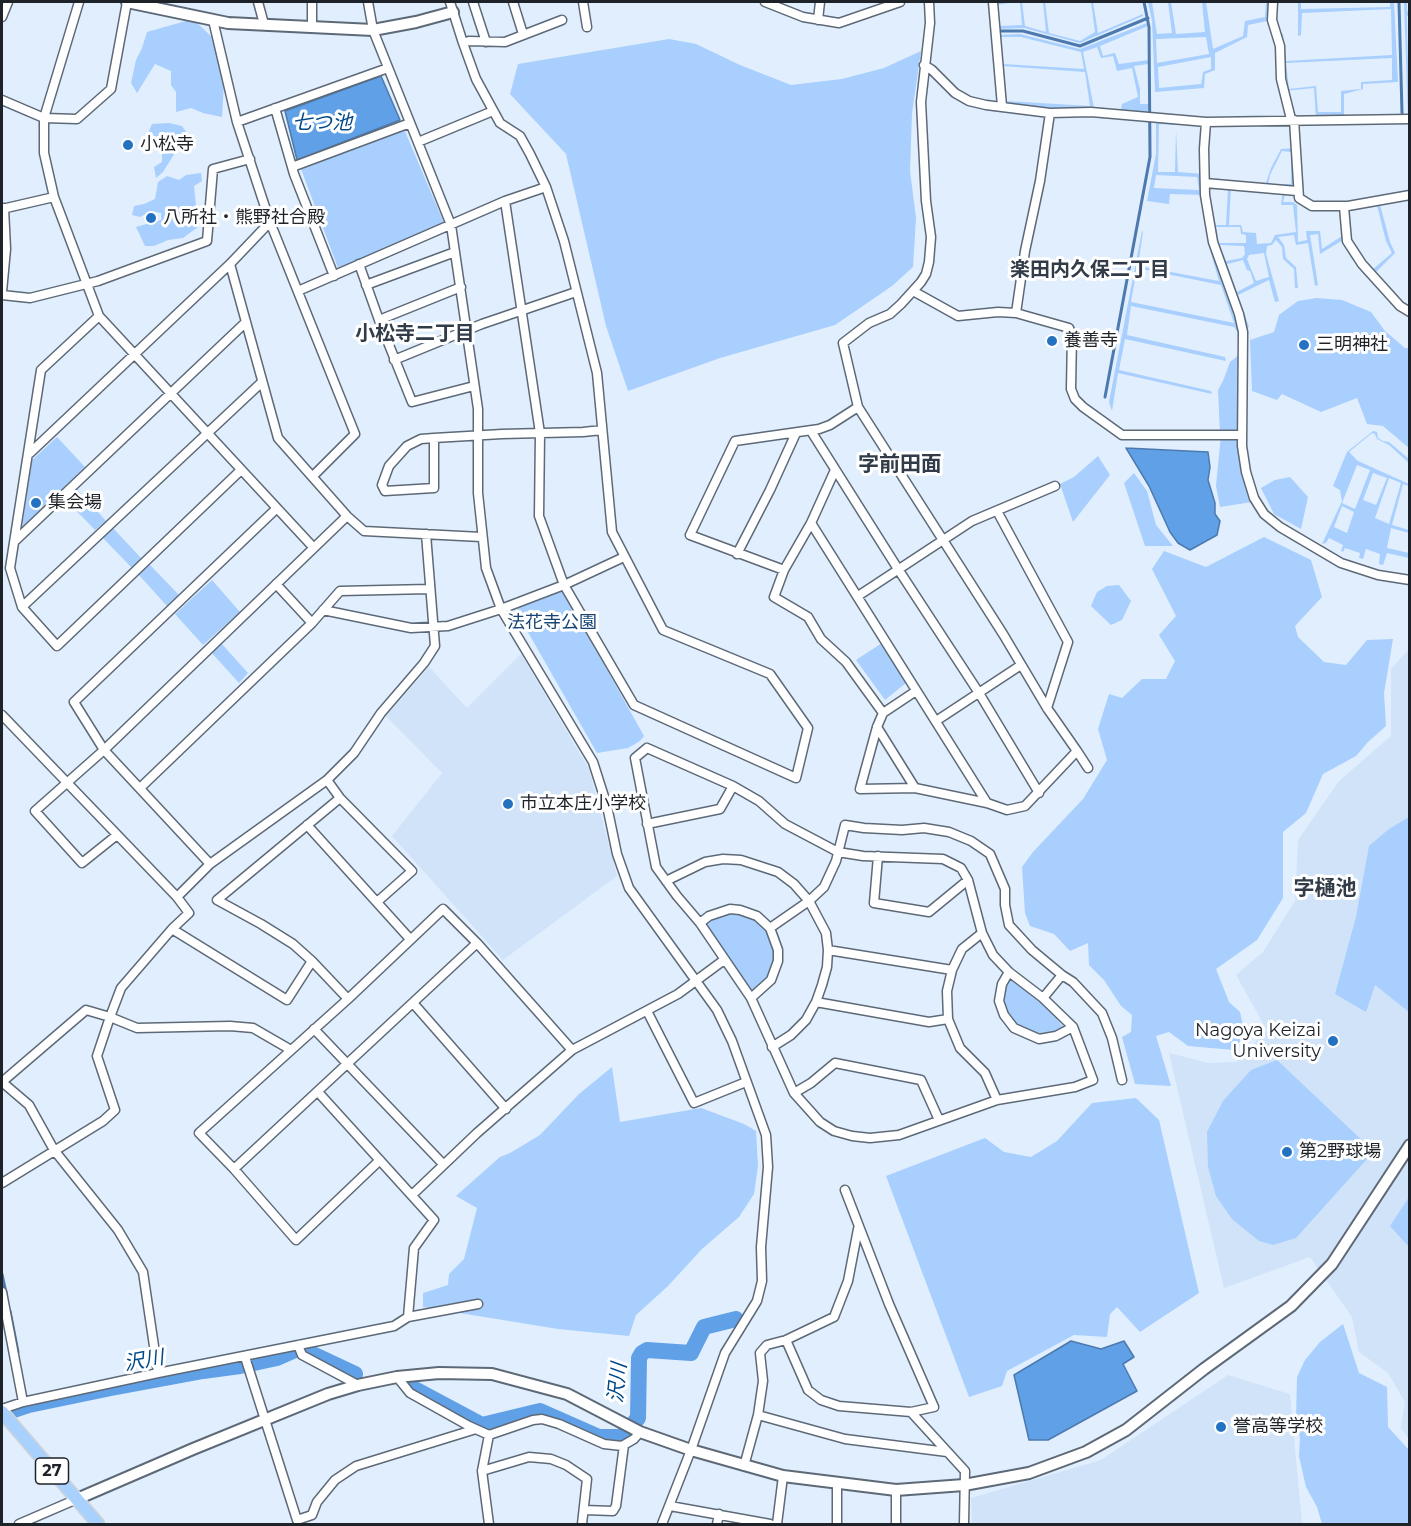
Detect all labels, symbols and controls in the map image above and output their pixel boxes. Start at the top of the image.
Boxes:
water label: 七つ池 [292,111,352,135]
place label: 小松寺 [140,134,194,156]
marker: 小松寺 [121,138,135,152]
place label: 八所社・熊野社合殿 [163,207,325,229]
marker: 八所社・熊野社合殿 [144,211,158,225]
district label: 楽田内久保二丁目 [1010,258,1170,282]
district label: 小松寺二丁目 [355,322,475,346]
place label: 養善寺 [1064,330,1118,352]
marker: 養善寺 [1045,334,1059,348]
place label: 三明神社 [1316,334,1388,356]
marker: 三明神社 [1297,338,1311,352]
district label: 字前田面 [858,452,942,478]
place label: 集会場 [48,492,102,514]
marker: 集会場 [29,496,43,510]
park label: 法花寺公園 [507,612,597,634]
place label: 市立本庄小学校 [520,793,646,815]
marker: 市立本庄小学校 [501,797,515,811]
district label: 字樋池 [1294,876,1356,902]
place label: Nagoya Keizai University [1195,1020,1321,1062]
marker: Nagoya Keizai University [1326,1034,1340,1048]
place label: 第2野球場 [1299,1141,1381,1163]
marker: 第2野球場 [1280,1145,1294,1159]
water label: 沢川 [122,1346,166,1376]
water label: 沢川 [604,1362,632,1404]
place label: 誉高等学校 [1233,1416,1323,1438]
marker: 誉高等学校 [1214,1420,1228,1434]
road number: 27 [36,1458,68,1484]

